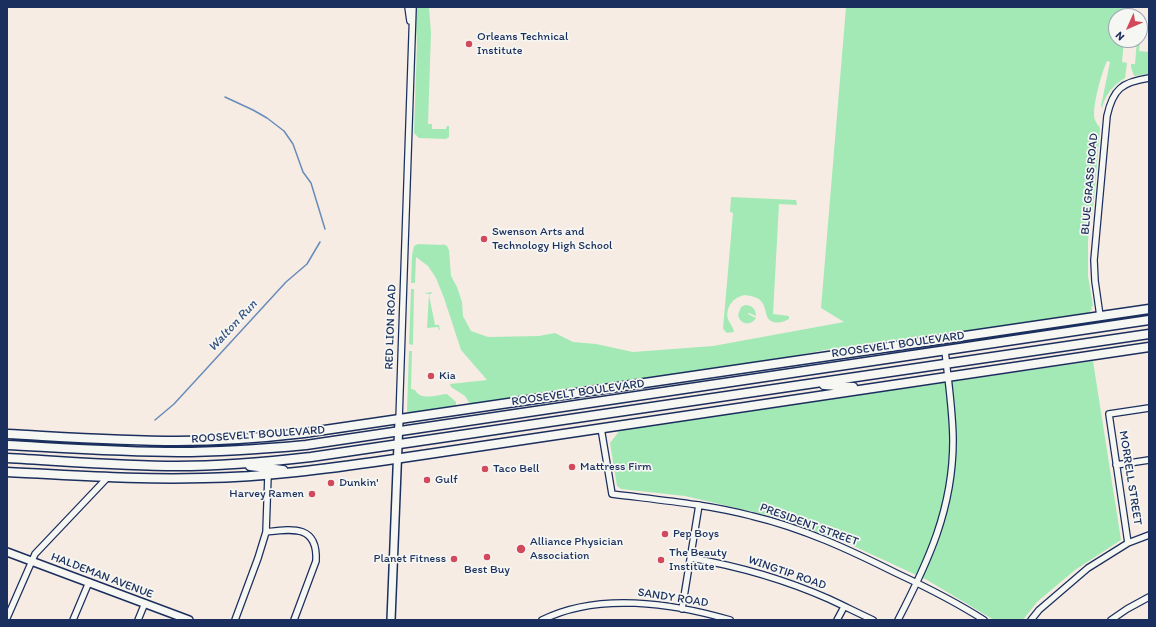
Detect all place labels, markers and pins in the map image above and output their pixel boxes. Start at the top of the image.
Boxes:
place label: Orleans Technical Institute [477,30,568,58]
marker: Orleans Technical Institute [464,39,474,49]
place label: Swenson Arts and Technology High School [492,225,612,253]
marker: Swenson Arts and Technology High School [479,234,489,244]
place label: Kia [439,369,456,383]
marker: Kia [426,371,436,381]
place label: Mattress Firm [580,460,652,474]
place label: Taco Bell [493,462,539,476]
marker: Mattress Firm [567,462,577,472]
marker: Taco Bell [480,464,490,474]
place label: Gulf [435,473,458,487]
marker: Gulf [422,475,432,485]
place label: Dunkin' [339,476,379,490]
marker: Dunkin' [326,478,336,488]
place label: Harvey Ramen [229,487,304,501]
marker: Harvey Ramen [307,489,317,499]
place label: Pep Boys [673,527,719,541]
marker: Pep Boys [660,529,670,539]
place label: Alliance Physician Association [530,535,623,563]
marker: Alliance Physician Association [515,543,527,555]
place label: The Beauty Institute [669,546,727,574]
place label: Planet Fitness [374,552,446,566]
marker: Best Buy [482,552,492,562]
marker: Planet Fitness [449,554,459,564]
marker: The Beauty Institute [656,555,666,565]
place label: Best Buy [464,563,510,577]

